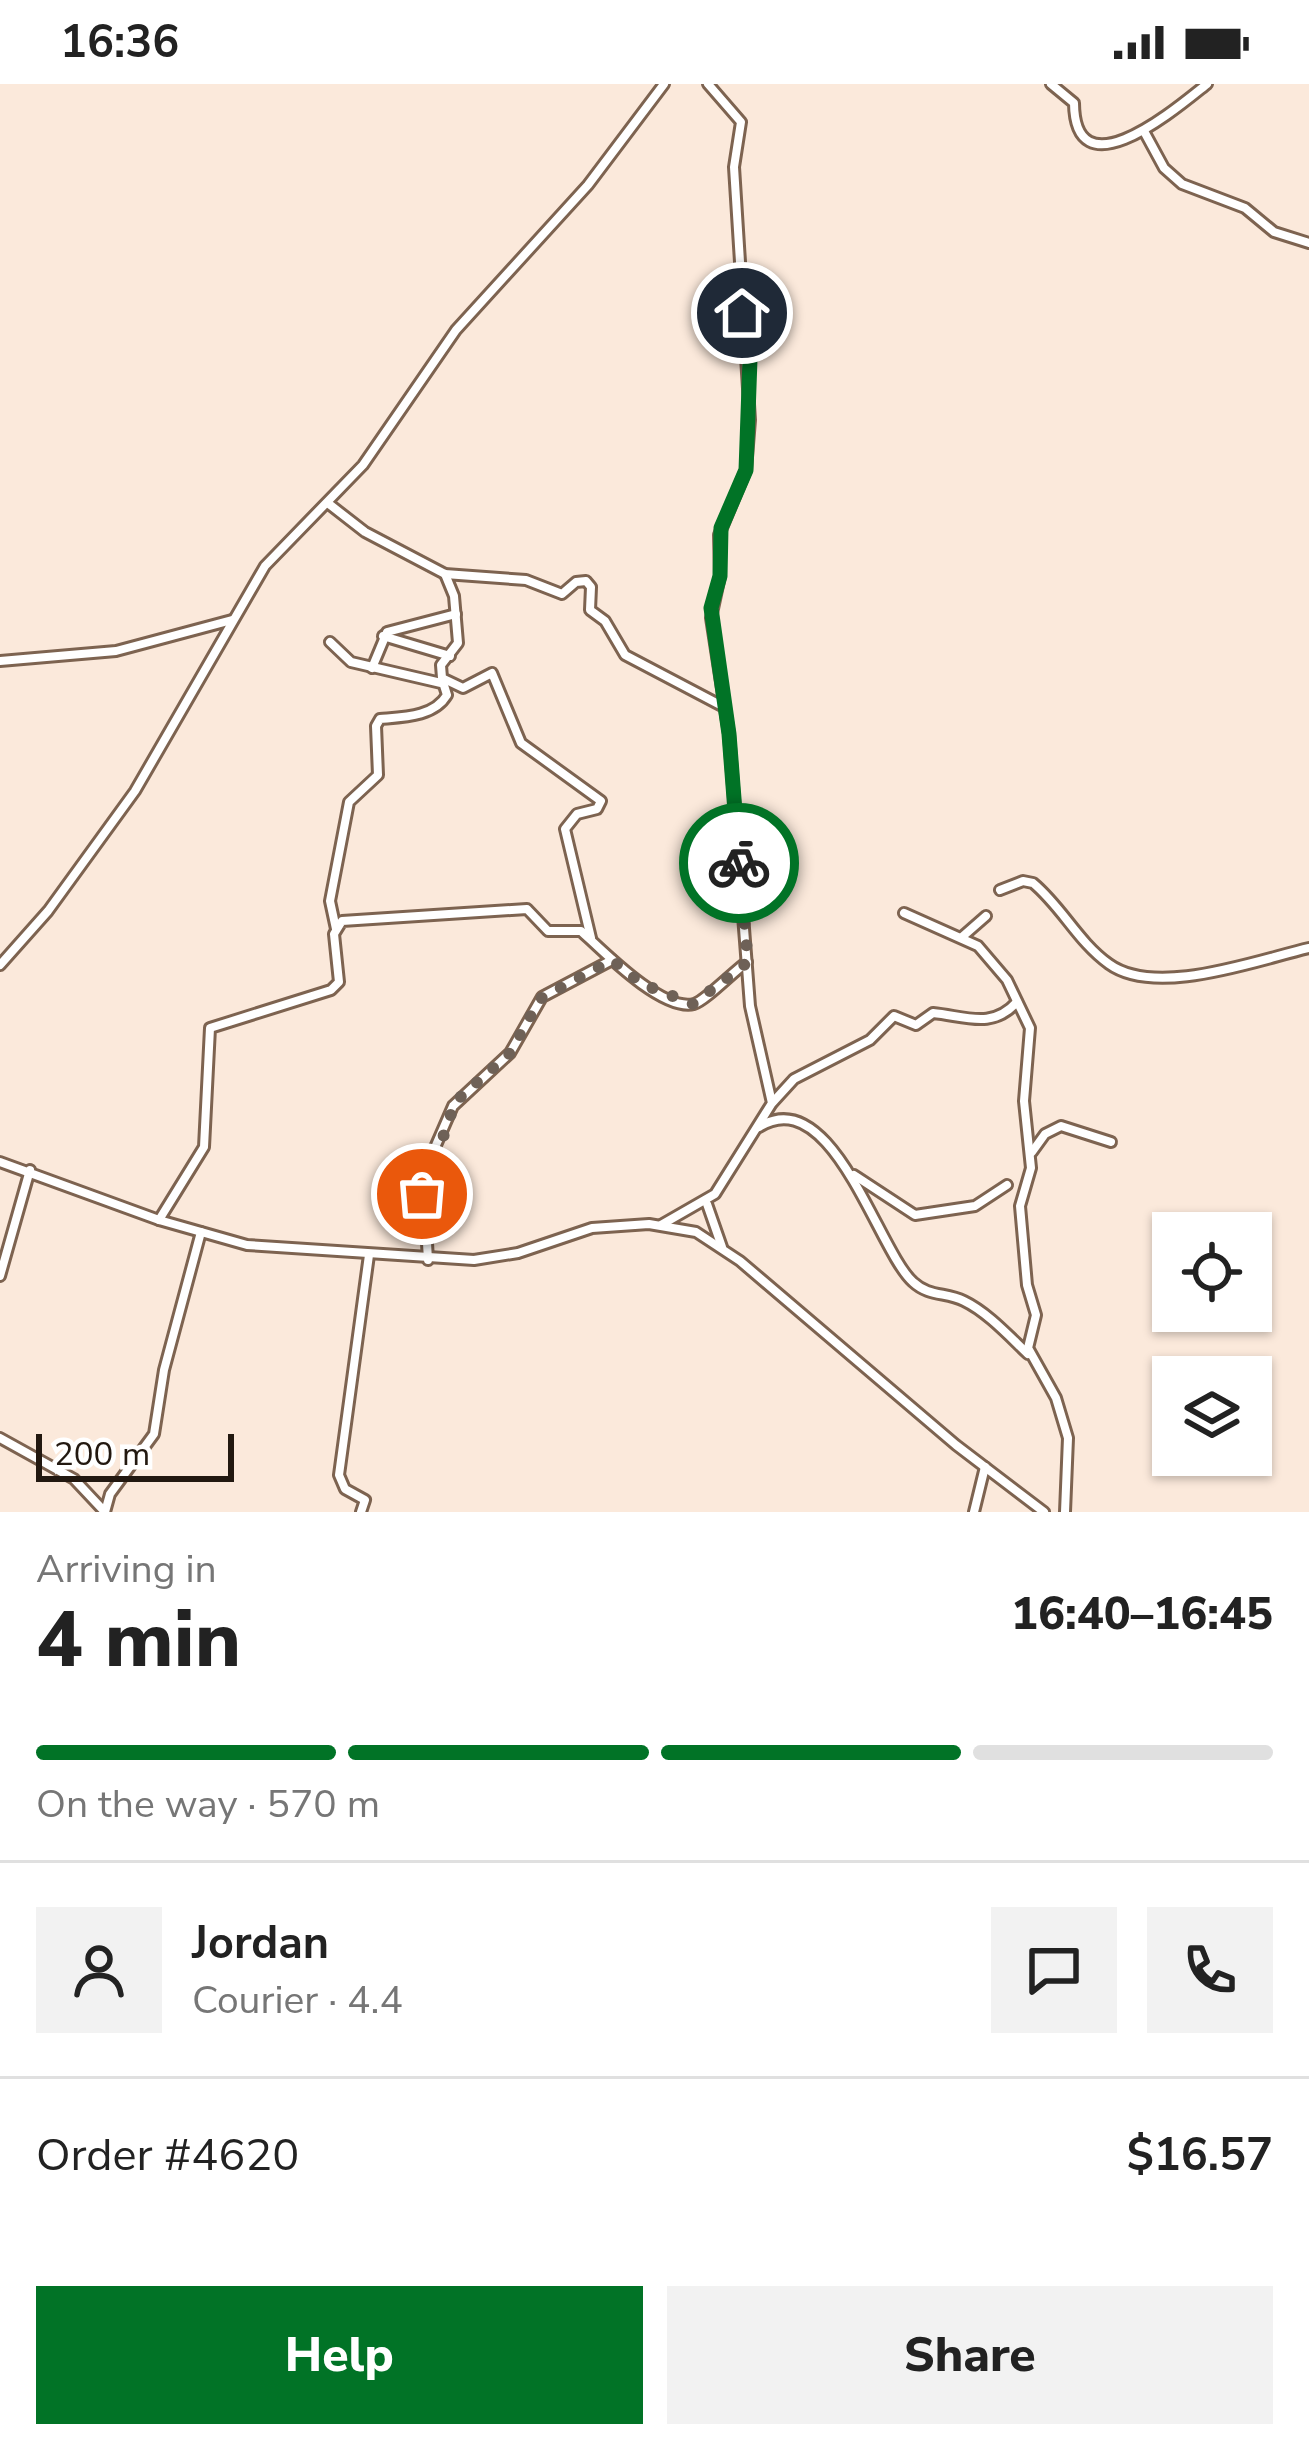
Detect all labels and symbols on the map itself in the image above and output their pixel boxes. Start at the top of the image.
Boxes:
pin [691,262,793,364]
courier [679,803,799,923]
pin [371,1143,473,1245]
scale bar [36,1428,234,1481]

